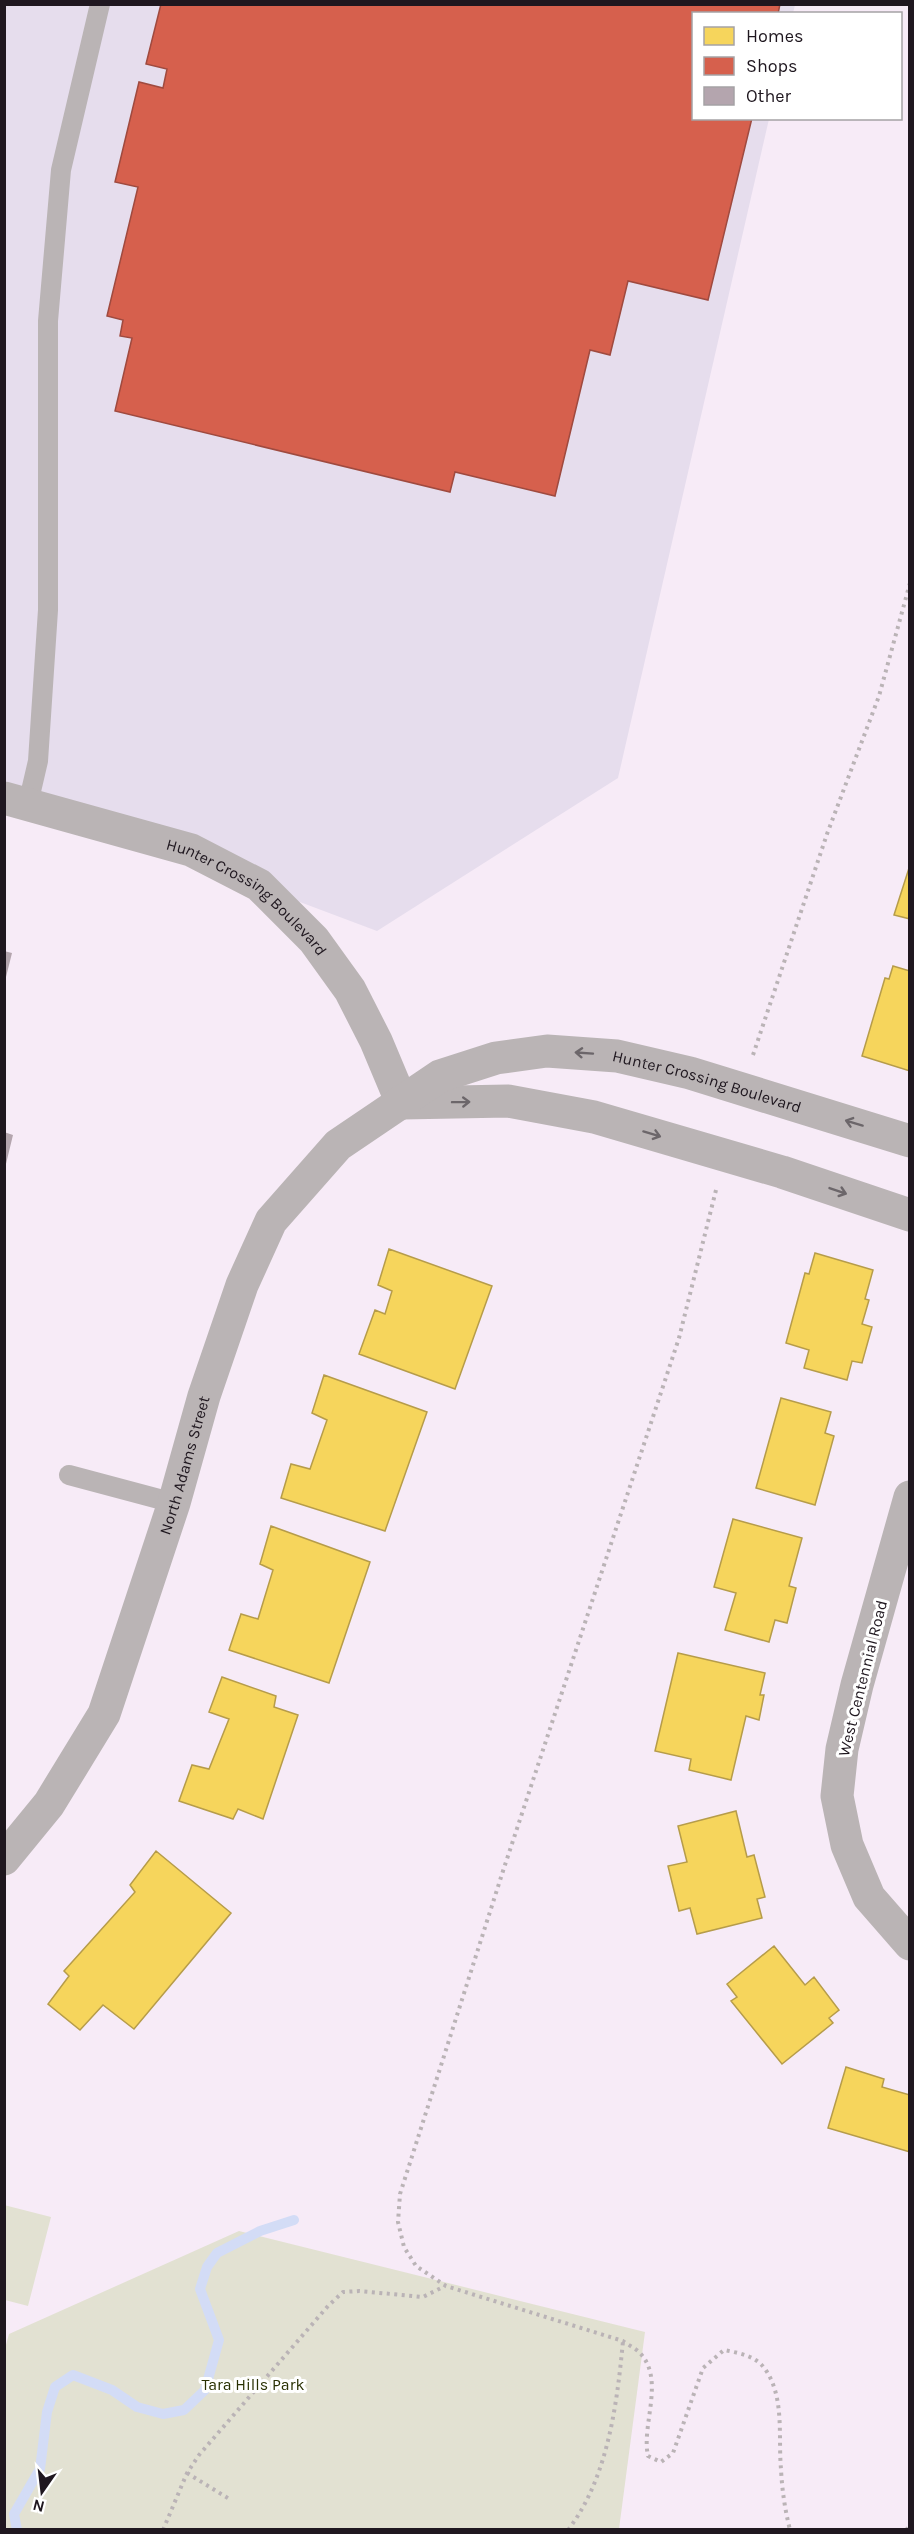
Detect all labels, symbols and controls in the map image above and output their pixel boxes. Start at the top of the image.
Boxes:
legend [692,12,902,120]
text: Homes [746,25,803,47]
text: Shops [746,55,798,77]
text: Other [746,85,791,107]
street label: Hunter Crossing Boulevard [164,835,331,959]
street label: Hunter Crossing Boulevard [611,1046,804,1117]
one-way arrow [575,1048,595,1059]
one-way arrow [450,1096,470,1108]
one-way arrow [845,1117,864,1128]
one-way arrow [642,1129,661,1140]
one-way arrow [828,1186,847,1197]
street label: North Adams Street [155,1394,214,1537]
street label: West Centennial Road [834,1598,891,1758]
park label: Tara Hills Park [202,2375,304,2394]
north arrow [12,2462,72,2522]
text: N [31,2495,46,2517]

